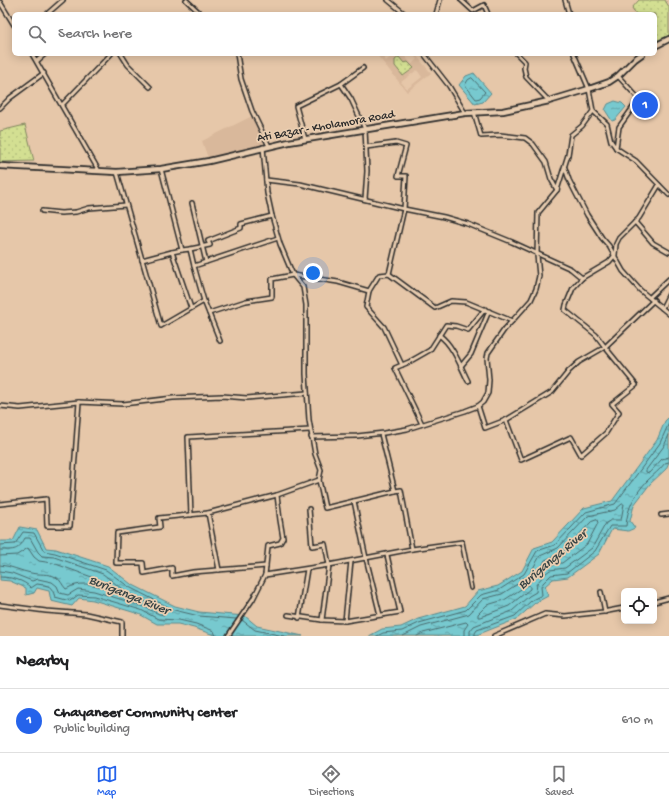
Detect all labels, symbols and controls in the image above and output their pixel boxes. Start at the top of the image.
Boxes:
search box [12,12,657,56]
icon: search [26,23,48,45]
text: Search here [58,25,132,43]
pin: 1 [632,90,658,120]
street label: Ati Bazar - Kholamora Road [256,108,397,146]
your location [303,263,323,283]
water label: Buriganga River [515,525,592,593]
water label: Buriganga River [87,573,174,620]
map controls [621,588,657,624]
button: locate [621,588,657,624]
text: Nearby [16,652,69,672]
text: Chayaneer Community center [54,704,237,722]
text: 1 [26,713,32,728]
text: 610 m [621,713,653,728]
text: Public building [54,722,130,737]
tab: Map [96,763,118,799]
tab: Directions [309,763,354,799]
tab: Saved [545,763,573,799]

